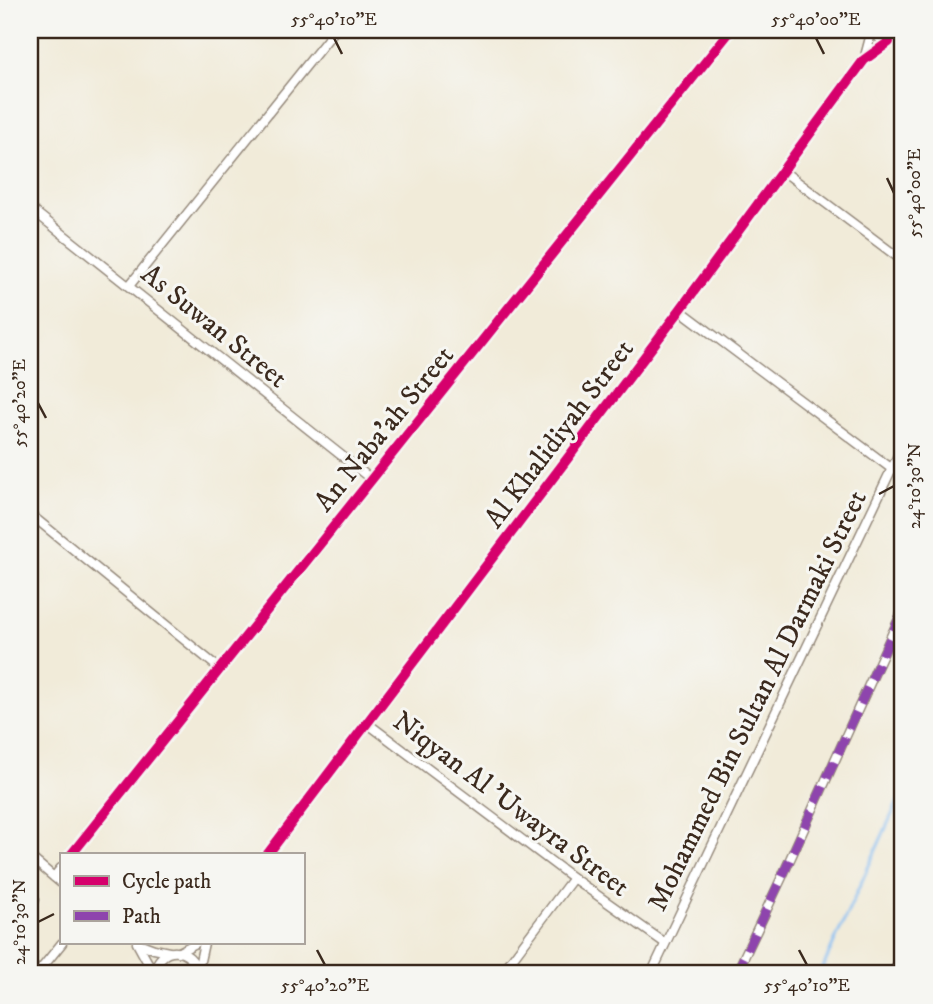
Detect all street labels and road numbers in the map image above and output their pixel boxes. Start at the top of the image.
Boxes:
street label: As Suwan Street [134,257,294,396]
street label: Al Khalidiyah Street [477,333,642,535]
street label: An Naba'ah Street [307,339,462,519]
street label: Mohammed Bin Sultan Al Darmaki Street [640,484,875,917]
street label: Niqyan Al 'Uwayra Street [386,704,636,905]

